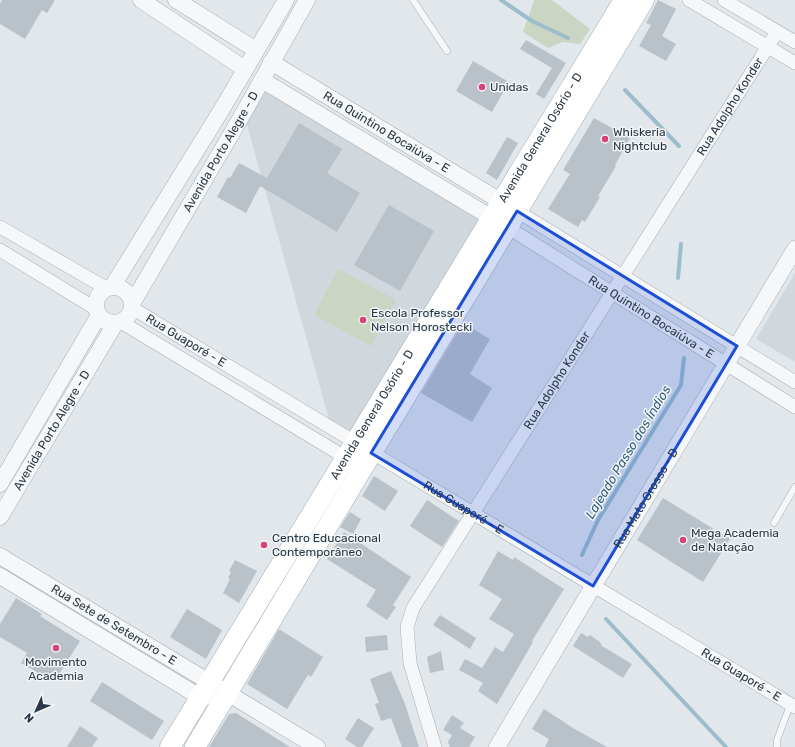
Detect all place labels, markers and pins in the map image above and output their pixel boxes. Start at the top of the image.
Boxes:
place label: Unidas [490,80,528,94]
marker: Unidas [477,82,487,92]
place label: Whiskeria Nightclub [613,125,667,153]
marker: Whiskeria Nightclub [600,134,610,144]
place label: Escola Professor Nelson Horostecki [371,306,472,334]
marker: Escola Professor Nelson Horostecki [358,315,368,325]
place label: Mega Academia de Natação [691,526,779,554]
place label: Centro Educacional Contemporâneo [272,531,381,559]
marker: Mega Academia de Natação [678,535,688,545]
marker: Centro Educacional Contemporâneo [259,540,269,550]
marker: Movimento Academia [51,643,61,653]
place label: Movimento Academia [25,655,87,683]

